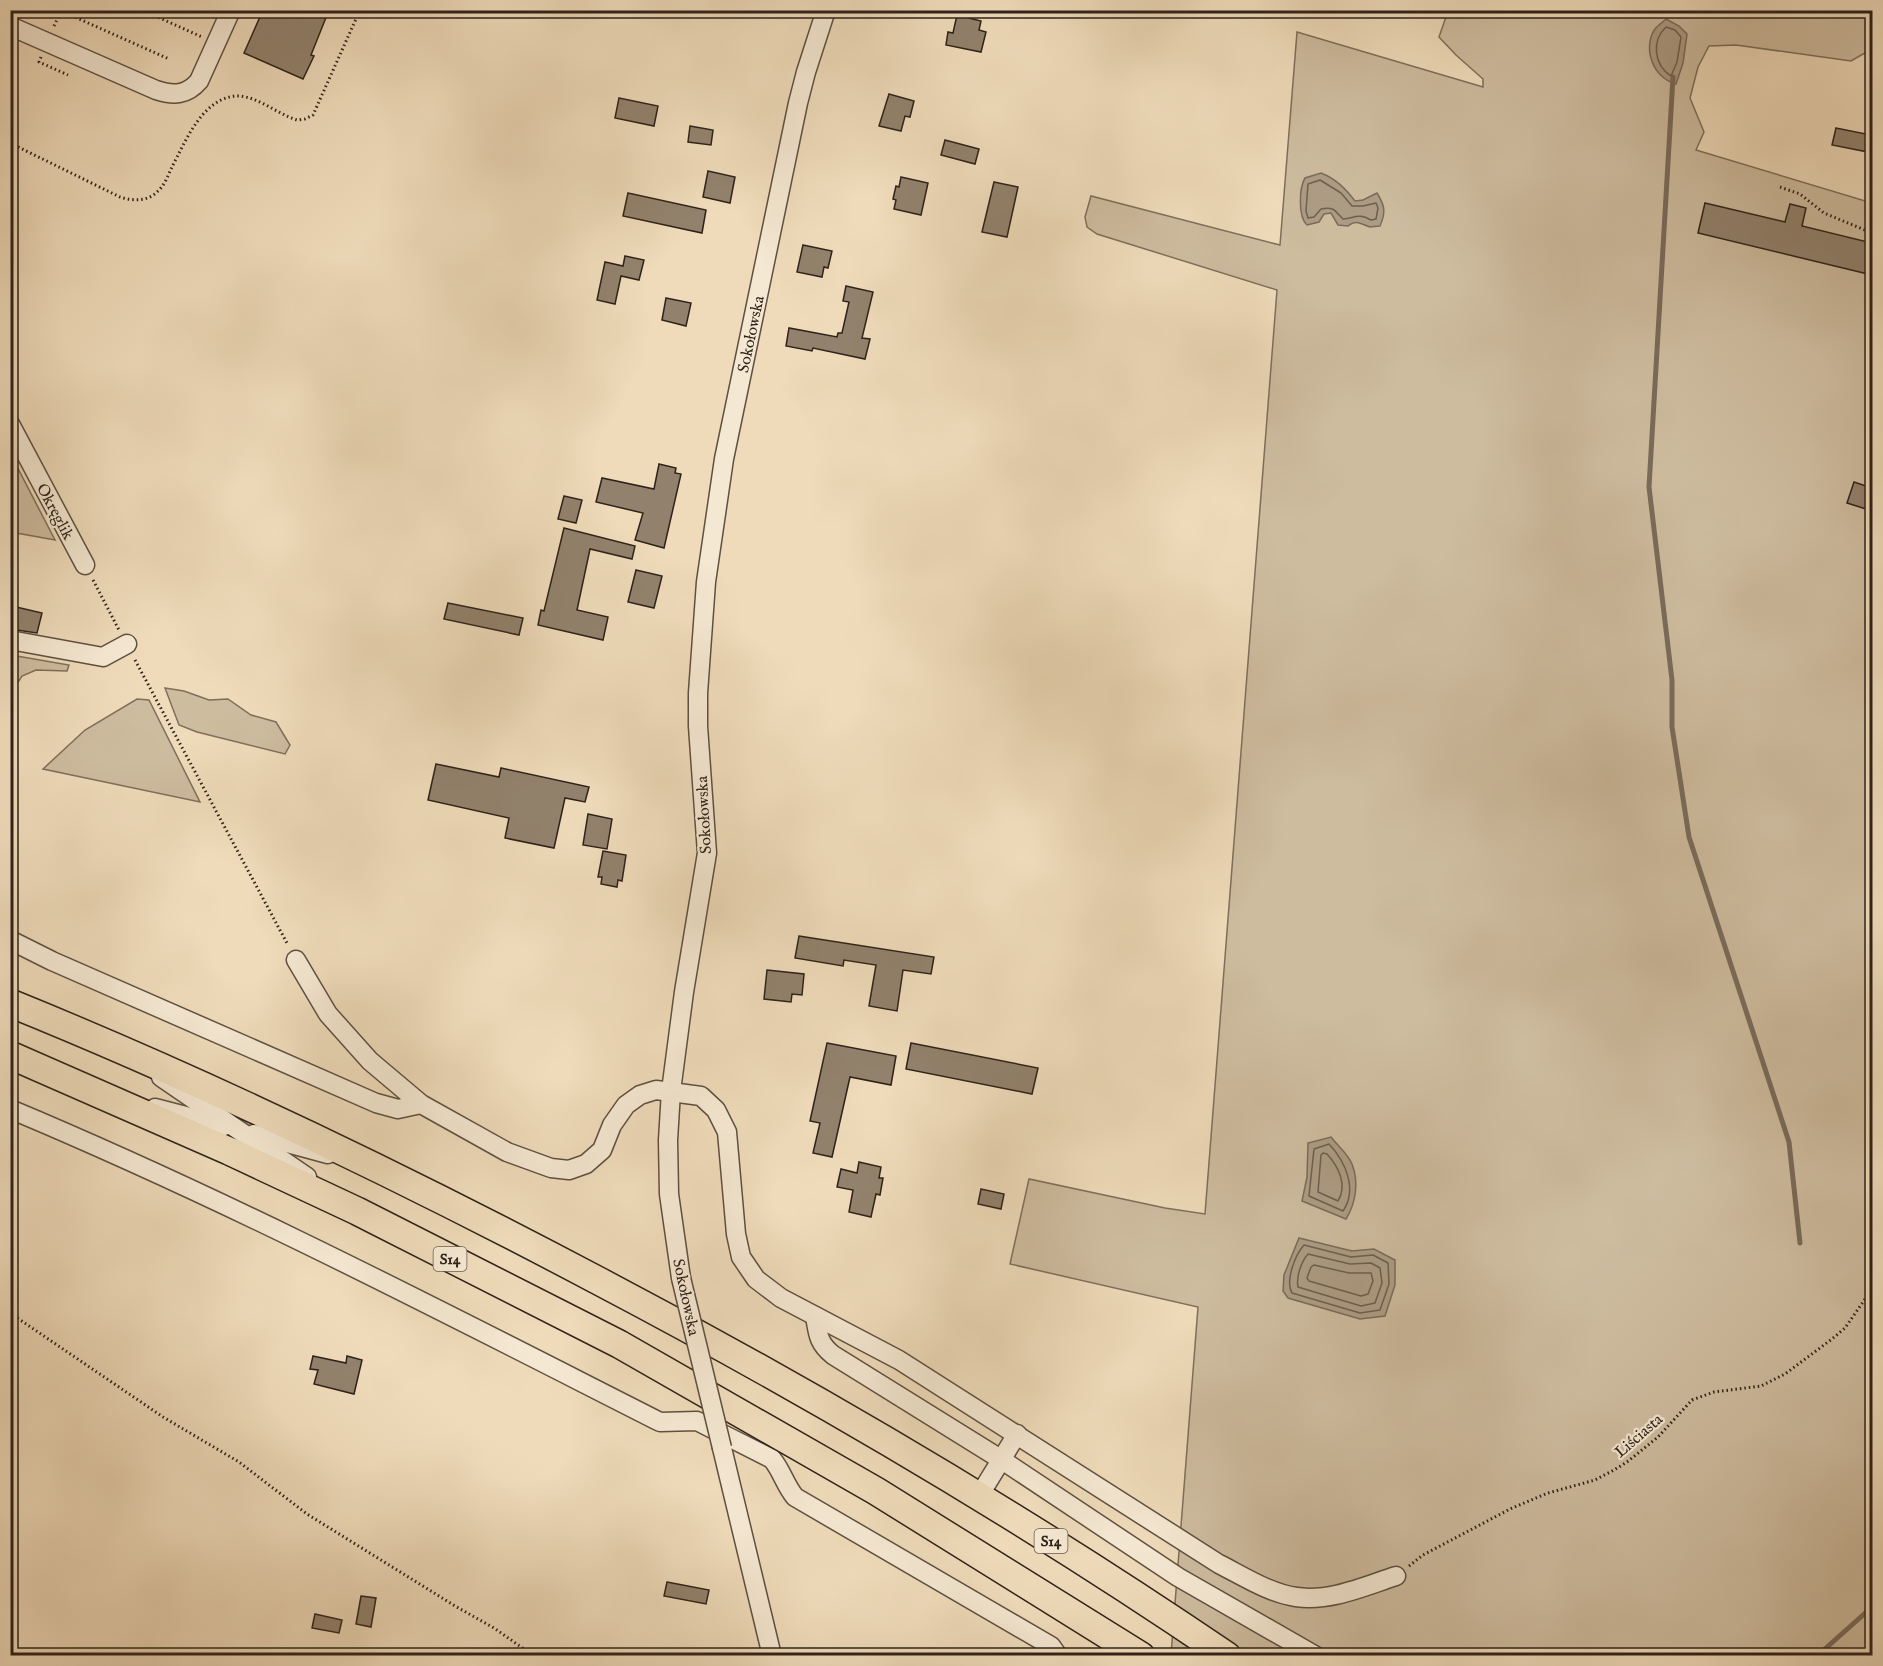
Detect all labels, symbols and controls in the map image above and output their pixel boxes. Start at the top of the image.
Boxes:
street label: Sokołowska [734,294,770,375]
street label: Okręglik [31,480,78,544]
street label: Sokołowska [693,775,717,854]
road number: S14 [434,1247,466,1271]
street label: Sokołowska [667,1257,703,1338]
street label: Liściasta [1611,1410,1668,1463]
road number: S14 [1034,1529,1068,1553]

